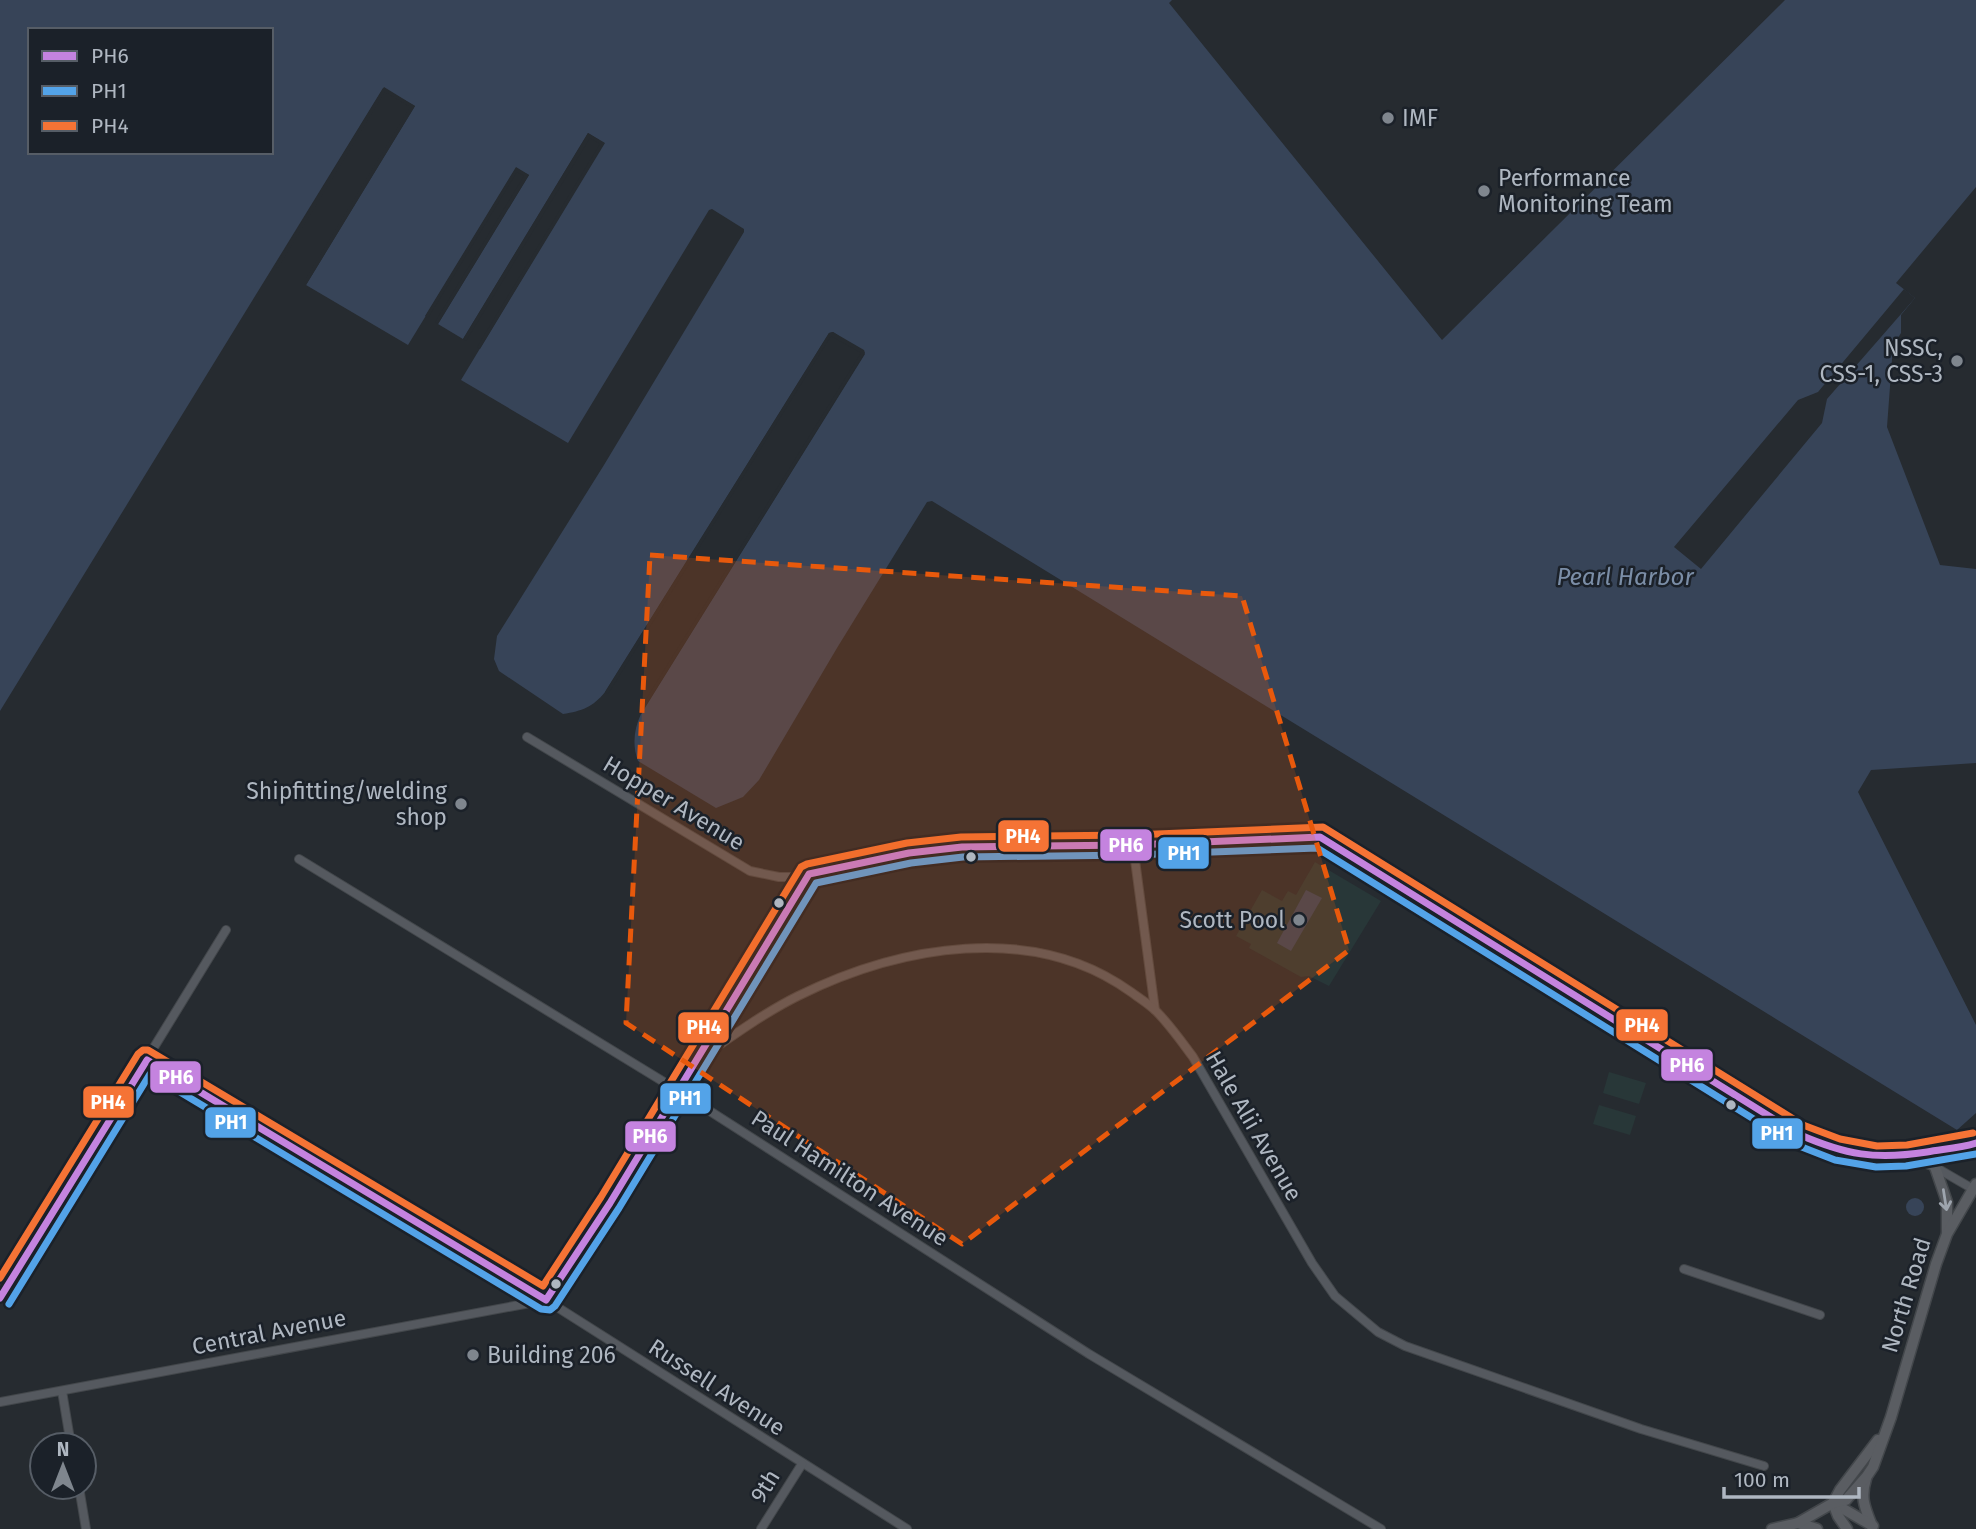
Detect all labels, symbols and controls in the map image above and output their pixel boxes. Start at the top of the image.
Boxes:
legend [28,28,273,154]
text: PH6 [91,43,129,69]
text: PH1 [91,78,127,104]
place label: IMF [1402,104,1438,132]
marker: IMF [1380,110,1396,126]
text: PH4 [91,113,129,139]
place label: Performance Monitoring Team [1498,164,1673,218]
marker: Performance Monitoring Team [1476,183,1492,199]
place label: NSSC, CSS-1, CSS-3 [1820,334,1943,388]
marker: NSSC, CSS-1, CSS-3 [1949,353,1965,369]
water label: Pearl Harbor [1556,563,1694,591]
street label: Hopper Avenue [598,750,750,856]
place label: Shipfitting/welding shop [246,777,447,831]
marker: Shipfitting/welding shop [453,796,469,812]
line badge: PH4 [997,819,1050,853]
text: PH4 [1006,825,1041,848]
line badge: PH6 [1099,828,1153,862]
text: PH6 [1109,834,1144,857]
line badge: PH1 [1157,836,1210,870]
text: PH1 [1168,842,1200,865]
unlabelled marker [964,850,978,864]
unlabelled marker [772,896,786,910]
place label: Scott Pool [1180,906,1285,934]
marker: Scott Pool [1291,912,1307,928]
line badge: PH4 [1615,1008,1669,1042]
line badge: PH4 [677,1011,730,1044]
text: PH4 [1625,1014,1660,1037]
text: PH4 [687,1016,722,1039]
street label: Hale Alii Avenue [1200,1046,1308,1206]
line badge: PH6 [1660,1048,1714,1082]
text: PH6 [1670,1054,1705,1077]
line badge: PH6 [149,1060,202,1094]
text: PH6 [159,1066,194,1089]
line badge: PH1 [659,1082,712,1115]
line badge: PH4 [82,1085,135,1119]
text: PH1 [669,1087,701,1110]
text: PH4 [91,1091,126,1114]
unlabelled marker [1724,1098,1738,1112]
street label: Paul Hamilton Avenue [746,1104,954,1252]
line badge: PH1 [204,1106,257,1139]
text: PH1 [215,1111,247,1134]
line badge: PH1 [1751,1117,1804,1150]
line badge: PH6 [624,1120,677,1153]
text: PH1 [1761,1122,1793,1145]
text: PH6 [633,1125,668,1148]
one-way arrow [1939,1188,1952,1211]
street label: North Road [1875,1234,1937,1356]
unlabelled marker [549,1277,563,1291]
street label: Central Avenue [190,1303,348,1361]
street label: Russell Avenue [644,1333,790,1441]
place label: Building 206 [487,1341,616,1369]
marker: Building 206 [465,1347,481,1363]
north arrow [28,1431,98,1501]
text: N [57,1438,69,1461]
scale bar [1724,1456,1859,1500]
street label: 9th [744,1464,786,1508]
text: 100 m [1734,1467,1790,1493]

